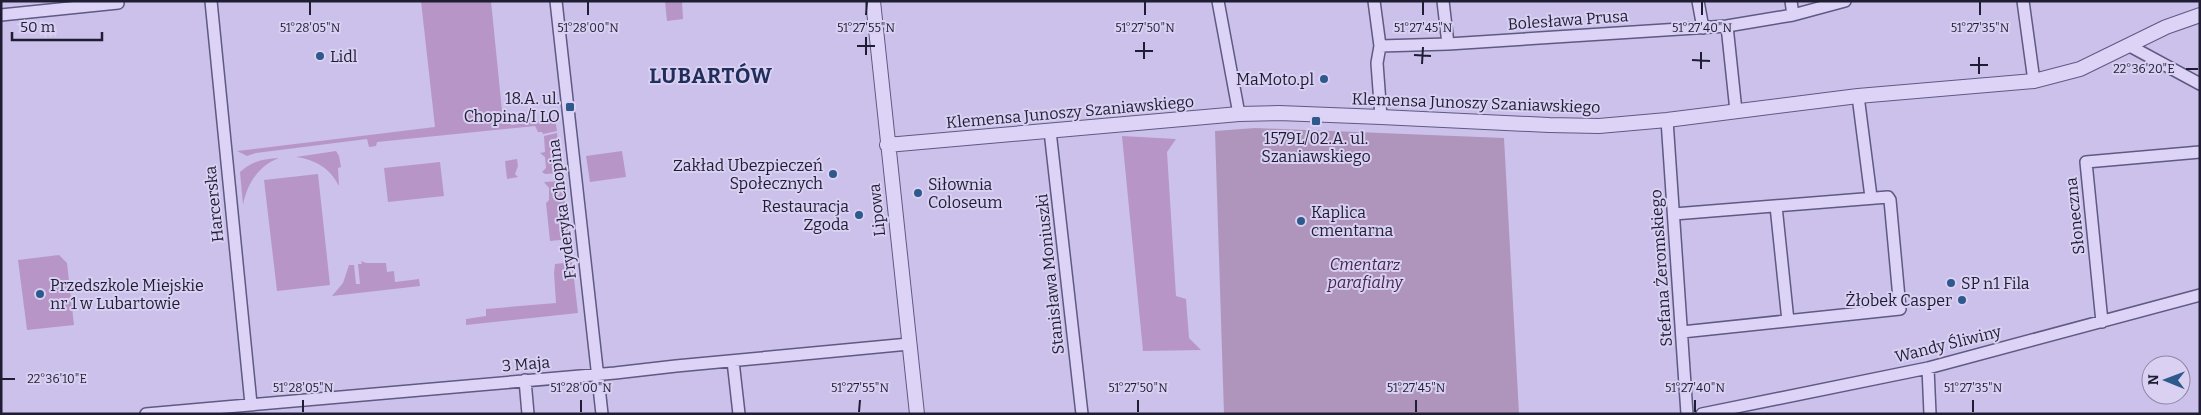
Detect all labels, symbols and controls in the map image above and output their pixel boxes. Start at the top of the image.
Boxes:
street label: Bolesława Prusa [1507,6,1629,34]
scale bar [12,10,102,42]
text: 50 m [20,18,56,36]
text: 51°28'05"N [280,21,341,35]
text: 51°28'00"N [557,21,619,35]
text: 51°27'55"N [837,21,896,35]
text: 51°27'50"N [1115,21,1175,35]
text: 51°27'45"N [1394,21,1453,35]
text: 51°27'40"N [1672,21,1732,35]
text: 51°27'35"N [1951,21,2010,35]
place label: Lidl [330,47,358,66]
marker: Lidl [314,50,326,62]
district label: LUBARTÓW [649,62,773,89]
text: 22°36'20"E [2113,62,2175,76]
place label: MaMoto.pl [1236,70,1314,89]
marker: MaMoto.pl [1318,73,1330,85]
place label: 18.A. ul. Chopina/I LO [464,89,560,126]
street label: Klemensa Junoszy Szaniawskiego [1351,89,1601,117]
street label: Klemensa Junoszy Szaniawskiego [945,92,1195,132]
marker: 18.A. ul. Chopina/I LO [564,101,576,113]
marker: 1579L/02.A. ul. Szaniawskiego [1310,115,1322,127]
place label: 1579L/02.A. ul. Szaniawskiego [1261,129,1371,166]
street label: Fryderyka Chopina [544,138,580,280]
place label: Zakład Ubezpieczeń Społecznych [673,156,823,193]
street label: Harcerska [201,165,227,243]
marker: Zakład Ubezpieczeń Społecznych [827,168,839,180]
place label: Siłownia Coloseum [928,175,1002,212]
street label: Słoneczna [2061,176,2089,256]
street label: Lipowa [865,182,889,237]
marker: Siłownia Coloseum [912,187,924,199]
street label: Stefana Żeromskiego [1646,189,1676,347]
street label: Stanisława Moniuszki [1032,193,1068,355]
place label: Restauracja Zgoda [762,197,849,234]
place label: Kaplica cmentarna [1311,203,1394,240]
marker: Restauracja Zgoda [853,209,865,221]
marker: Kaplica cmentarna [1295,215,1307,227]
park label: Cmentarz parafialny [1326,255,1403,292]
place label: SP n1 Fila [1961,274,2030,293]
place label: Przedszkole Miejskie nr 1 w Lubartowie [50,276,204,313]
marker: SP n1 Fila [1945,277,1957,289]
marker: Przedszkole Miejskie nr 1 w Lubartowie [34,288,46,300]
place label: Żłobek Casper [1846,291,1952,310]
marker: Żłobek Casper [1956,294,1968,306]
street label: Wandy Śliwiny [1893,320,2004,366]
street label: 3 Maja [501,352,551,376]
north arrow [2141,355,2191,405]
text: 22°36'10"E [27,372,87,386]
text: N [2145,374,2162,385]
text: 51°28'05"N [273,381,334,395]
text: 51°28'00"N [550,381,612,395]
text: 51°27'55"N [831,381,890,395]
text: 51°27'50"N [1108,381,1168,395]
text: 51°27'45"N [1387,381,1446,395]
text: 51°27'40"N [1665,381,1725,395]
text: 51°27'35"N [1944,381,2003,395]

